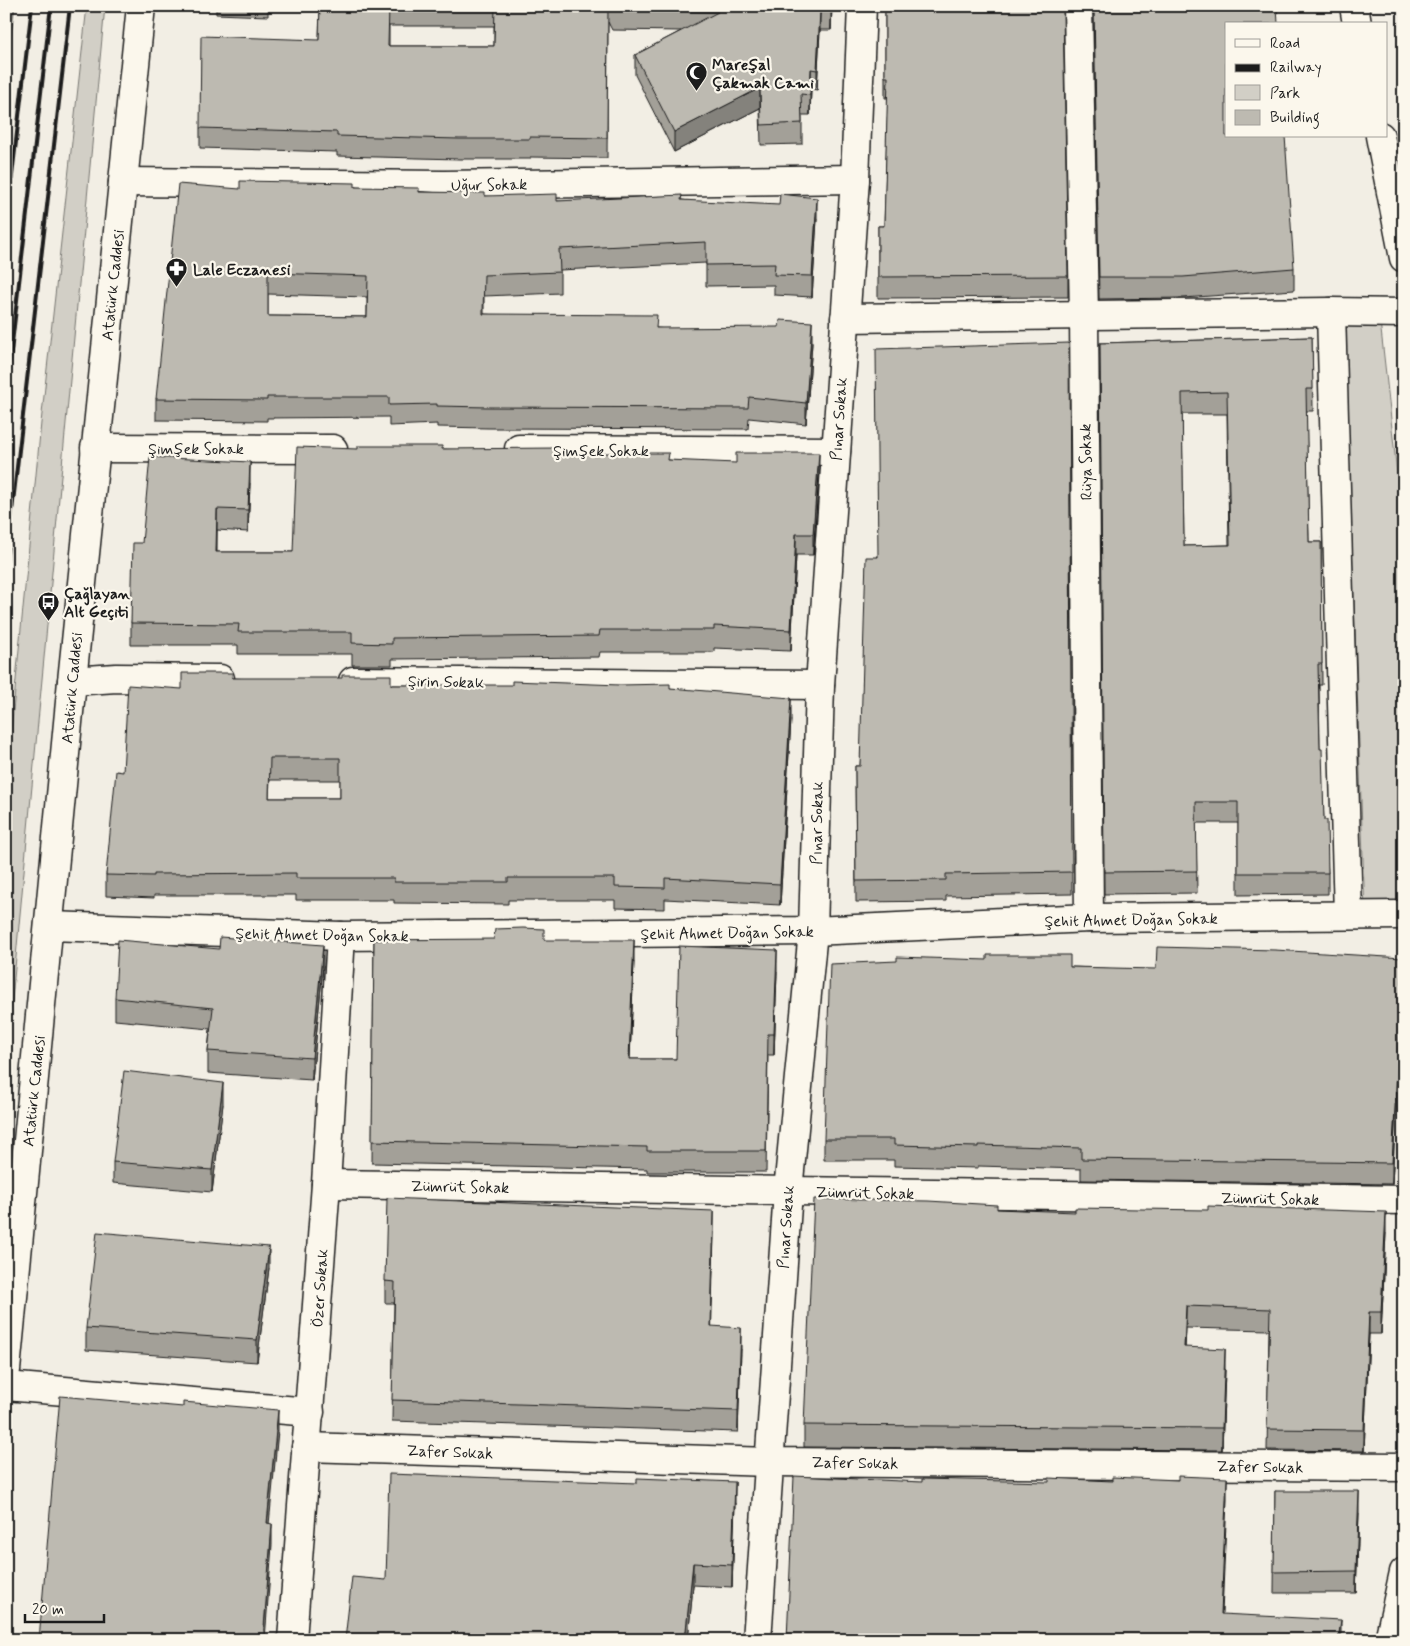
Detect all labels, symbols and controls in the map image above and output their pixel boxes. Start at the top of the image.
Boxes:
legend [1225,22,1388,138]
text: Road [1270,34,1300,54]
place label: Mareşal Çakmak Cami [712,55,814,94]
text: Railway [1270,58,1322,78]
mosque icon: Mareşal Çakmak Cami [684,61,708,92]
text: Park [1270,84,1300,104]
text: Building [1270,108,1320,129]
street label: Uğur Sokak [451,174,527,197]
street label: Atatürk Caddesi [97,228,130,342]
pharmacy icon: Lale Eczanesi [165,257,189,288]
place label: Lale Eczanesi [193,260,291,281]
street label: Pınar Sokak [826,377,853,461]
street label: Rüya Sokak [1075,423,1098,501]
street label: Şimşek Sokak [148,439,244,460]
street label: Şimşek Sokak [553,441,649,462]
place label: Çağlayan Alt Geçiti [64,584,131,623]
bus stop icon: Çağlayan Alt Geçiti [36,590,60,621]
street label: Atatürk Caddesi [57,631,88,745]
street label: Şirin Sokak [408,671,484,694]
street label: Pınar Sokak [806,781,829,865]
street label: Şehit Ahmet Doğan Sokak [1044,908,1218,933]
street label: Şehit Ahmet Doğan Sokak [640,921,814,946]
street label: Şehit Ahmet Doğan Sokak [235,923,409,948]
street label: Atatürk Caddesi [18,1034,51,1148]
street label: Zümrüt Sokak [411,1176,509,1199]
street label: Zümrüt Sokak [816,1182,914,1205]
street label: Pınar Sokak [773,1185,800,1269]
street label: Zümrüt Sokak [1221,1188,1319,1211]
street label: Özer Sokak [307,1248,334,1328]
street label: Zafer Sokak [406,1440,494,1465]
street label: Zafer Sokak [812,1452,898,1475]
street label: Zafer Sokak [1217,1456,1303,1479]
scale bar [25,1591,104,1623]
text: 20 m [32,1600,64,1620]

